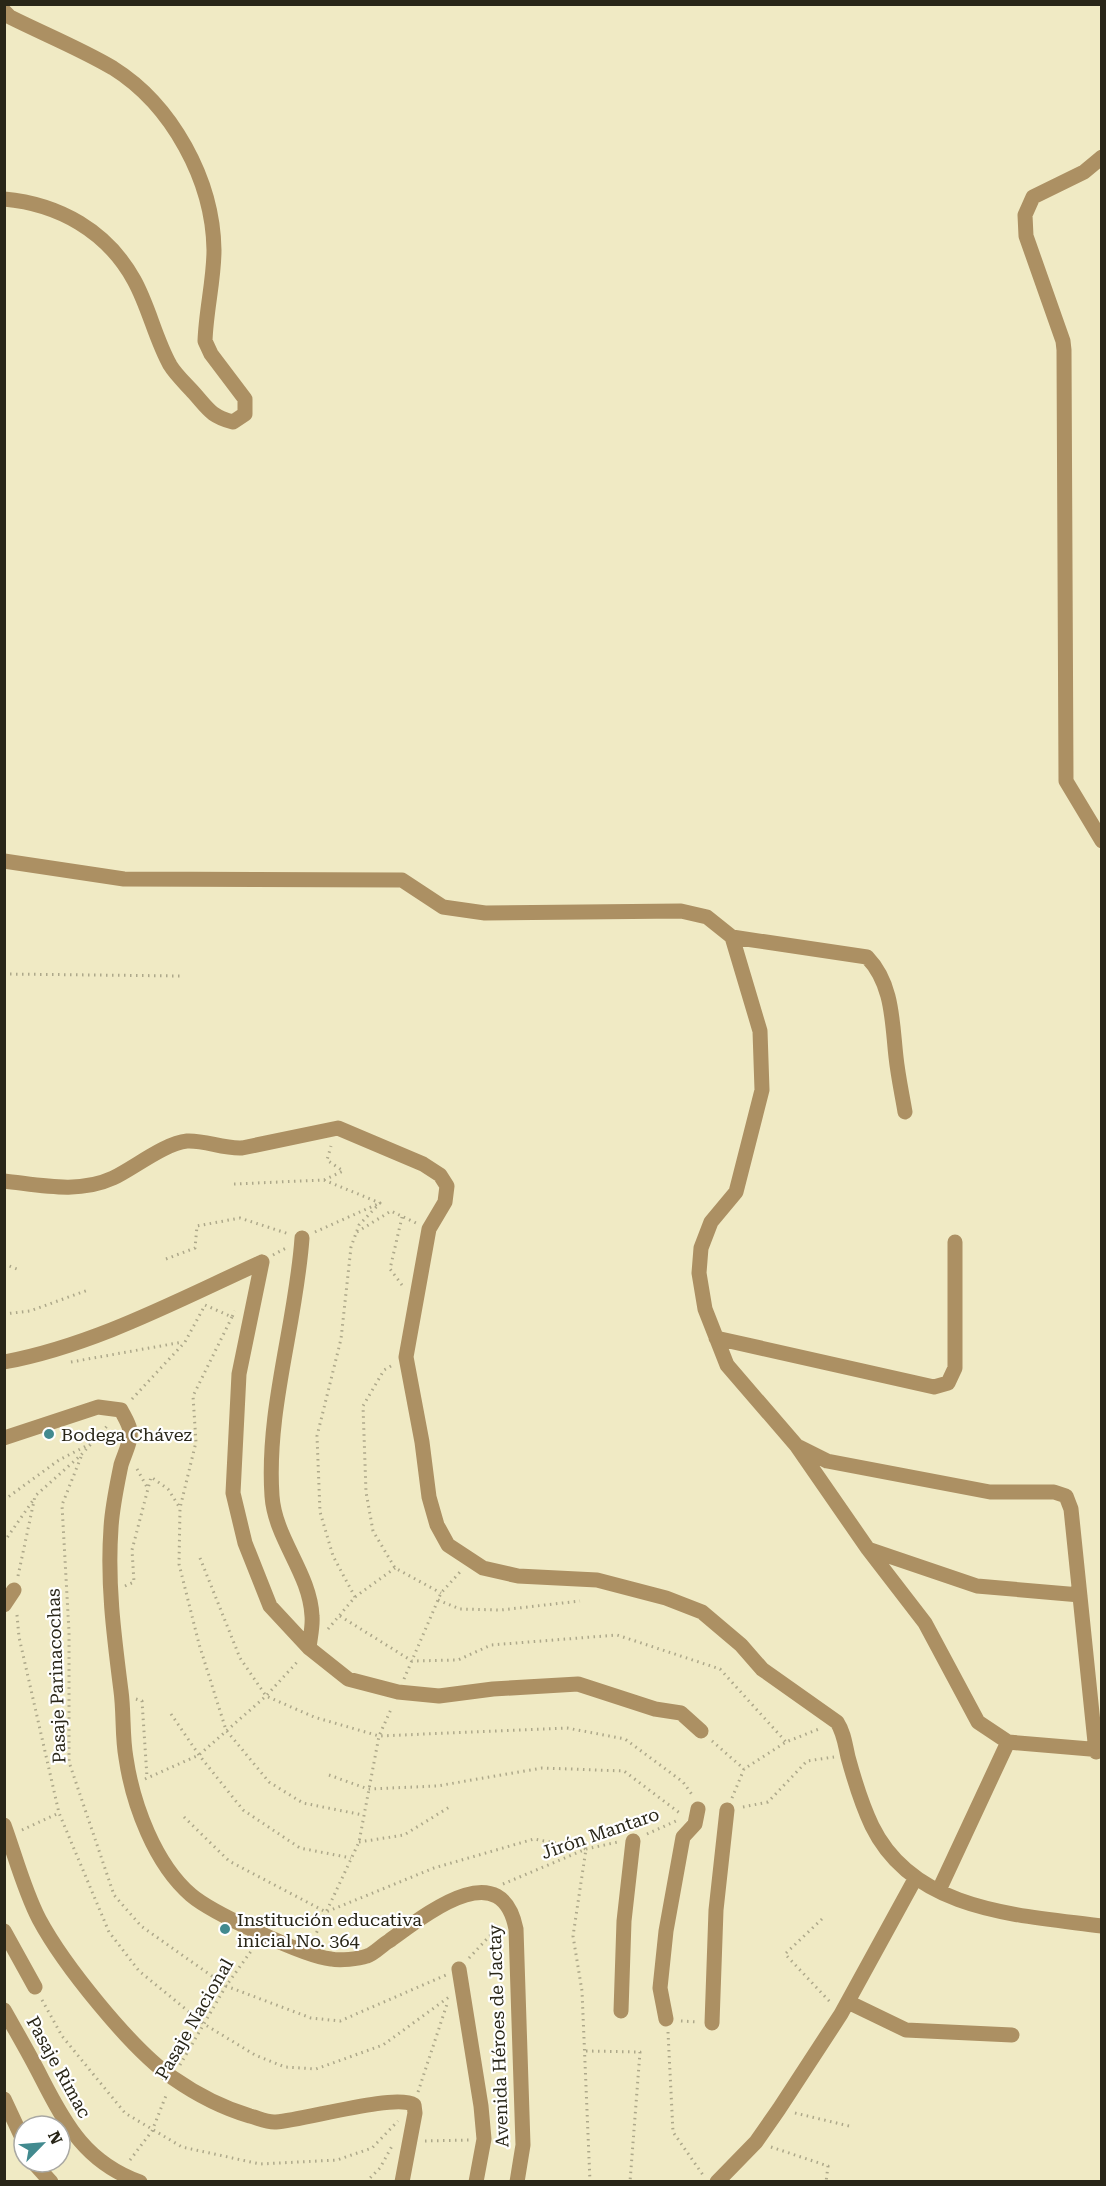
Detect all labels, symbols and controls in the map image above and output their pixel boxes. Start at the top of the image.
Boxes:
place label: Bodega Chávez [61,1424,192,1445]
marker: Bodega Chávez [42,1427,56,1441]
street label: Pasaje Parinacochas [42,1588,70,1764]
street label: Jirón Mantaro [538,1803,662,1863]
place label: Institución educativa inicial No. 364 [237,1909,422,1951]
marker: Institución educativa inicial No. 364 [218,1922,232,1936]
street label: Avenida Héroes de Jactay [484,1924,512,2148]
street label: Pasaje Nacional [151,1954,237,2083]
street label: Pasaje Rímac [22,2012,96,2122]
north arrow [12,2114,72,2174]
text: N [44,2128,66,2147]

